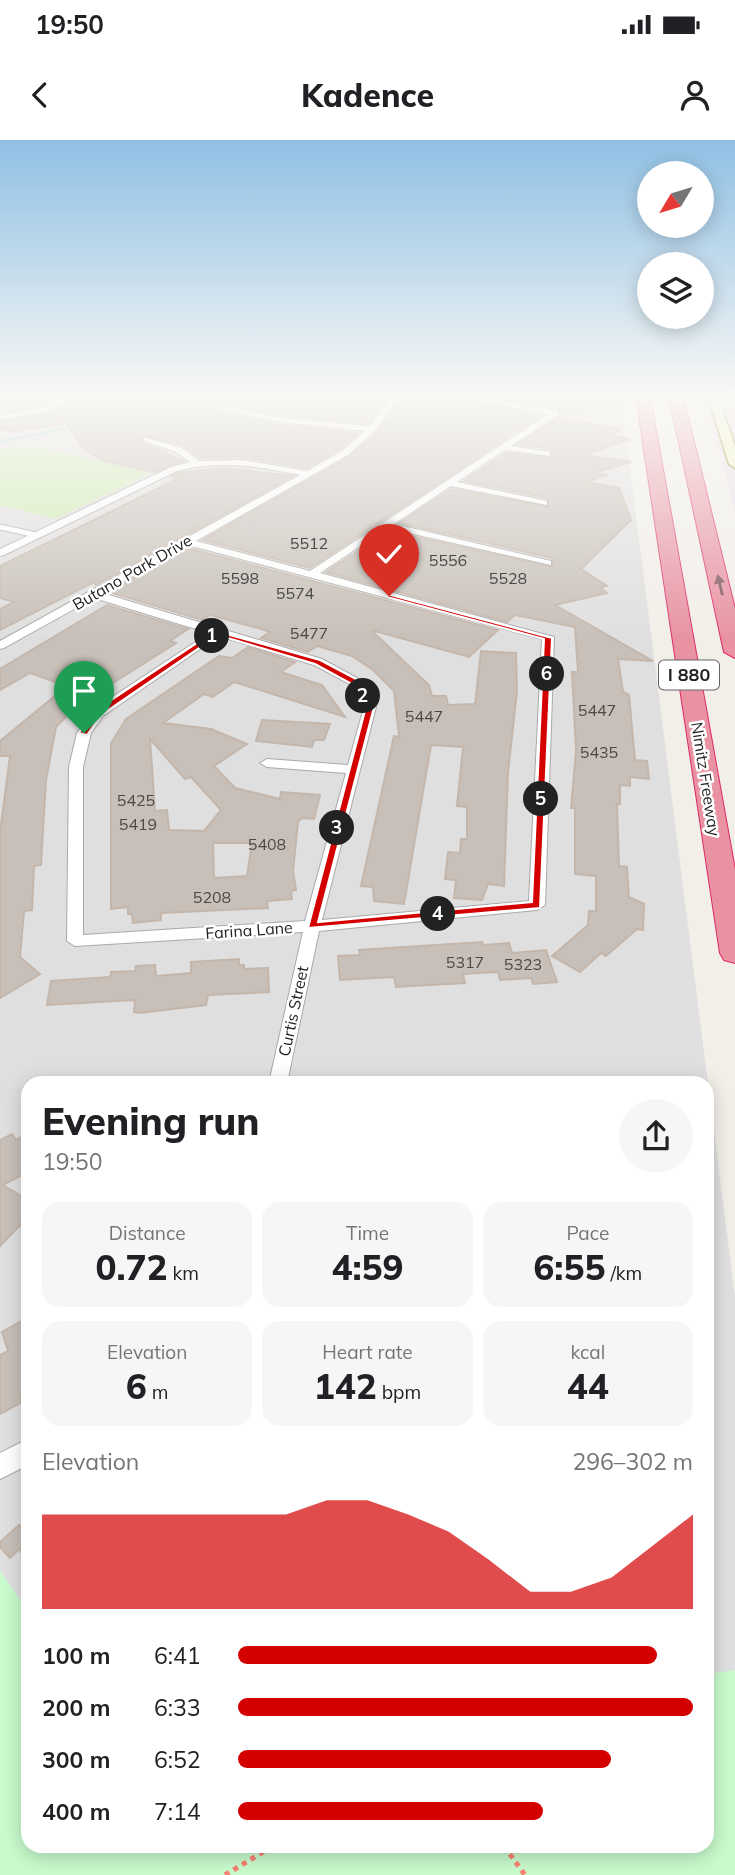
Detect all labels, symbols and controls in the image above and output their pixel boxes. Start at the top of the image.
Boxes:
text: 19:50 [35,8,104,41]
text: Kadence [301,75,434,115]
icon: back [21,76,59,114]
icon: person [676,76,714,114]
north arrow [637,161,714,238]
map controls [637,161,714,329]
button: layers [637,252,714,329]
pin [359,524,419,596]
street label: Butano Park Drive [69,530,195,614]
house number: 5512 [290,533,328,553]
icon: check [370,535,408,573]
house number: 5556 [429,550,467,570]
house number: 5598 [221,568,259,588]
house number: 5528 [489,568,527,588]
one-way arrow [714,574,725,596]
house number: 5574 [276,583,315,603]
pin: 1 [194,618,230,654]
text: 1 [206,623,217,647]
house number: 5477 [290,623,328,643]
pin: 6 [530,656,564,692]
road number: I 880 [659,660,719,690]
pin [54,661,114,733]
text: 6 [541,661,552,685]
icon: arrive [65,672,103,710]
pin: 2 [346,678,380,714]
text: 2 [357,683,368,707]
house number: 5447 [578,700,616,720]
house number: 5447 [405,706,443,726]
street label: Nimitz Freeway [687,720,725,838]
house number: 5435 [580,742,618,762]
pin: 5 [524,782,558,816]
text: 5 [535,786,546,810]
house number: 5425 [117,790,155,810]
pin: 3 [320,810,354,846]
house number: 5419 [119,814,157,834]
text: 3 [331,815,342,839]
house number: 5408 [248,834,286,854]
house number: 5208 [193,887,231,907]
pin: 4 [420,896,456,932]
text: 4 [432,901,443,925]
street label: Farina Lane [205,917,293,943]
house number: 5317 [446,952,484,972]
house number: 5323 [504,954,542,974]
street label: Curtis Street [274,964,312,1058]
text: Evening run [42,1097,260,1145]
button: share [619,1099,693,1173]
text: 19:50 [42,1147,102,1176]
text: Distance [109,1221,186,1245]
text: Time [346,1221,389,1245]
text: Pace [566,1221,609,1245]
text: 0.72 [95,1245,168,1289]
text: 4:59 [331,1245,404,1289]
text: 6:55 [533,1245,605,1289]
text: km [168,1261,199,1285]
text: /km [605,1261,642,1285]
text: Elevation [107,1340,187,1364]
text: Heart rate [322,1340,413,1364]
text: kcal [570,1340,605,1364]
text: 6 [126,1364,147,1408]
text: 142 [314,1364,377,1408]
text: 44 [567,1364,609,1408]
text: m [147,1380,169,1404]
text: bpm [377,1380,421,1404]
text: Elevation [42,1447,139,1476]
text: 296–302 m [572,1447,693,1476]
text: 100 m [42,1641,110,1670]
text: 6:41 [154,1641,201,1670]
text: 200 m [42,1693,110,1722]
text: 6:33 [154,1693,201,1722]
text: 300 m [42,1745,110,1774]
text: 6:52 [154,1745,201,1774]
text: 400 m [42,1797,110,1826]
text: 7:14 [154,1797,201,1826]

